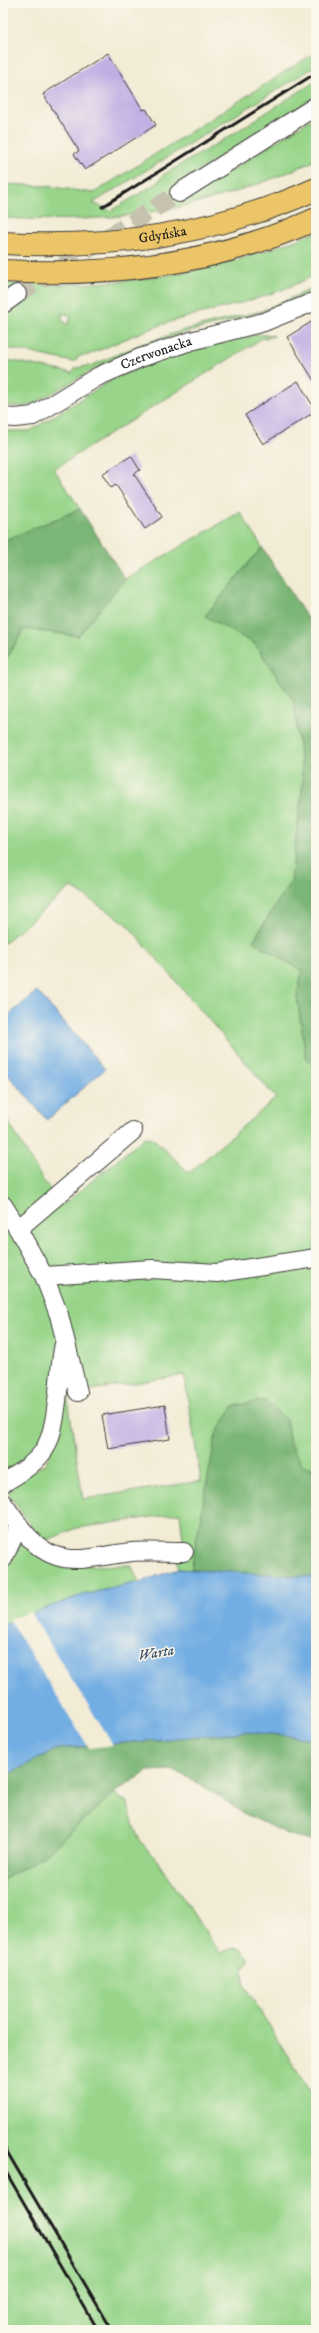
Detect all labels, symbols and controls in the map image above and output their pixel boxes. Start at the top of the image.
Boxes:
street label: Gdyńska [137,222,188,248]
street label: Czerwonacka [118,332,194,374]
water label: Warta [137,1641,175,1665]

